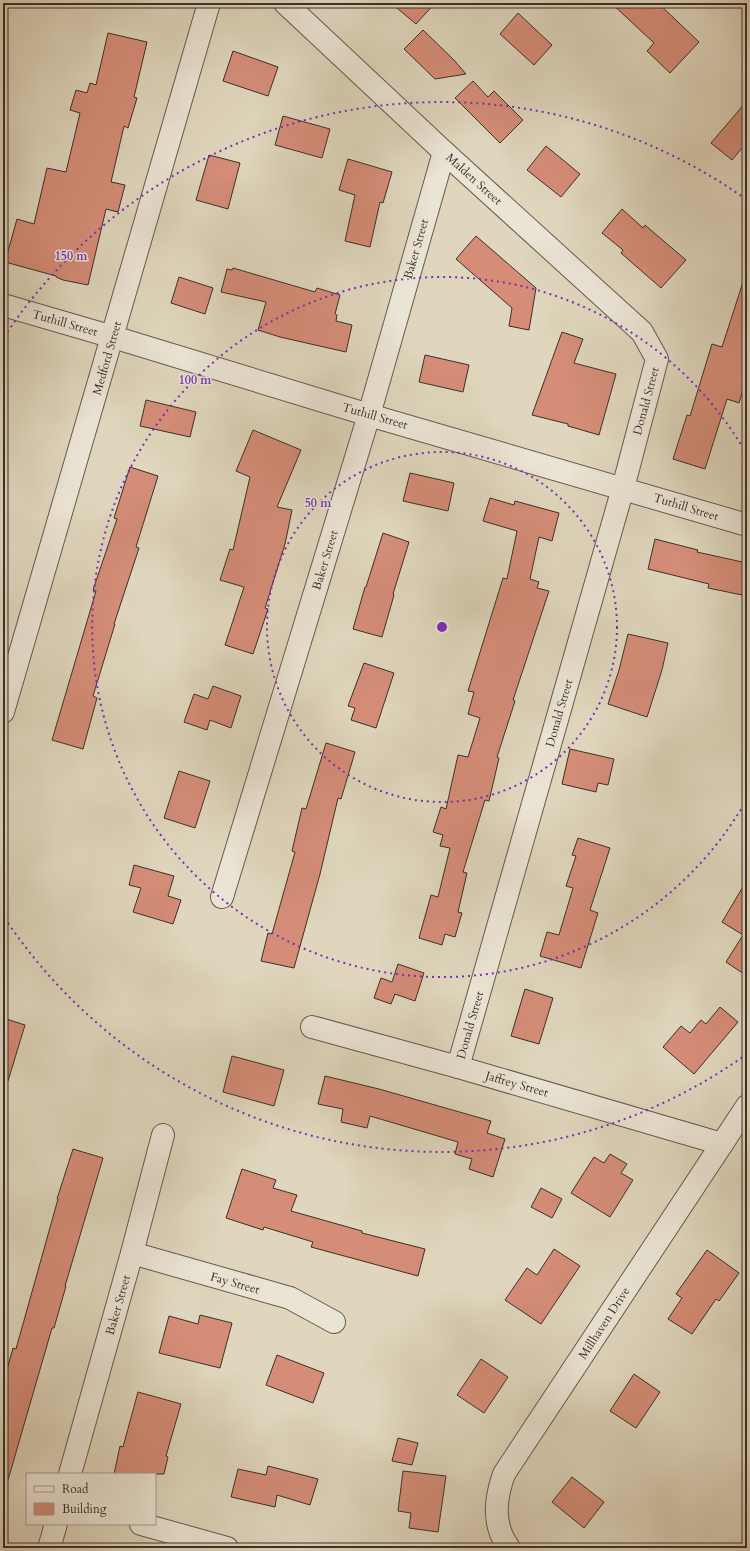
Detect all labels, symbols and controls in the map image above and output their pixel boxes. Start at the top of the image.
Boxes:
street label: Malden Street [443,150,506,209]
street label: Baker Street [400,217,432,281]
text: 150 m [55,248,88,264]
street label: Tuthill Street [30,306,100,340]
street label: Medford Street [89,319,125,397]
street label: Donald Street [629,365,663,437]
text: 100 m [179,372,212,388]
street label: Tuthill Street [340,399,410,433]
street label: Tuthill Street [651,490,721,525]
text: 50 m [305,495,332,511]
street label: Baker Street [308,528,342,592]
centre of rings [435,620,449,634]
street label: Donald Street [542,677,576,749]
street label: Donald Street [453,989,487,1061]
street label: Jaffrey Street [482,1067,551,1101]
street label: Fay Street [209,1268,262,1298]
street label: Baker Street [102,1273,134,1337]
street label: Millhaven Drive [575,1284,633,1362]
legend [26,1473,156,1525]
text: Road [62,1481,89,1497]
text: Building [62,1501,107,1517]

